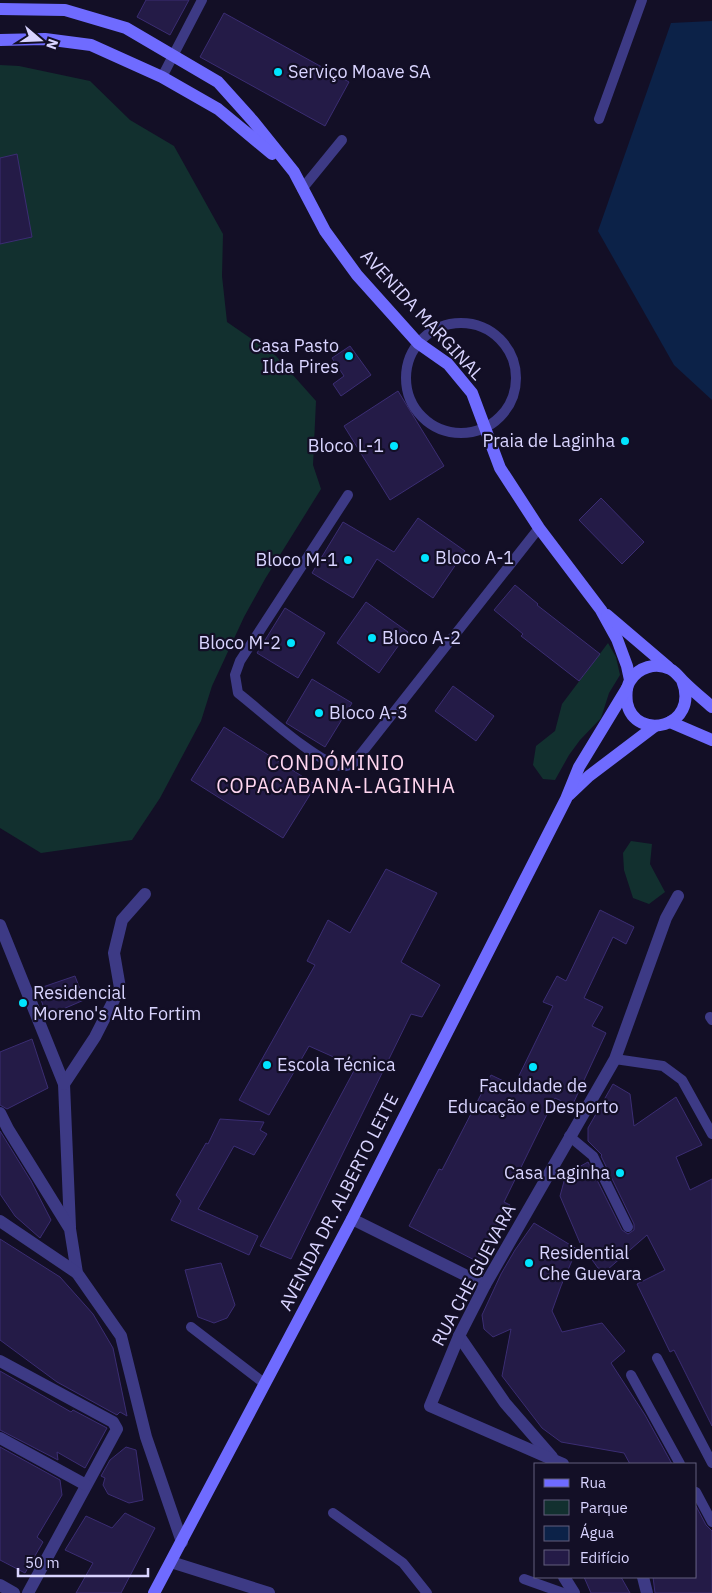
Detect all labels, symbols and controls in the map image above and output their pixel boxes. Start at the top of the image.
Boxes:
north arrow [15,15,65,65]
text: N [42,37,62,52]
place label: Serviço Moave SA [288,60,431,83]
marker: Serviço Moave SA [272,66,284,78]
street label: AVENIDA MARGINAL [356,245,489,385]
place label: Casa Pasto Ilda Pires [250,334,339,378]
marker: Casa Pasto Ilda Pires [343,350,355,362]
place label: Praia de Laginha [483,429,615,452]
place label: Bloco L-1 [308,434,384,457]
marker: Praia de Laginha [619,435,631,447]
marker: Bloco L-1 [388,440,400,452]
place label: Bloco A-1 [435,546,514,569]
place label: Bloco M-1 [255,548,338,571]
marker: Bloco A-1 [419,552,431,564]
marker: Bloco M-1 [342,554,354,566]
place label: Bloco A-2 [382,626,461,649]
place label: Bloco M-2 [198,631,281,654]
marker: Bloco A-2 [366,632,378,644]
marker: Bloco M-2 [285,637,297,649]
place label: Bloco A-3 [329,701,408,724]
marker: Bloco A-3 [313,707,325,719]
district label: CONDÓMINIO COPACABANA-LAGINHA [216,749,456,799]
place label: Residencial Moreno's Alto Fortim [33,981,201,1025]
marker: Residencial Moreno's Alto Fortim [17,997,29,1009]
place label: Escola Técnica [277,1053,396,1076]
marker: Escola Técnica [261,1059,273,1071]
marker: Faculdade de Educação e Desporto [527,1061,539,1073]
place label: Faculdade de Educação e Desporto [447,1074,619,1118]
street label: AVENIDA DR. ALBERTO LEITE [274,1089,403,1314]
place label: Casa Laginha [504,1161,610,1184]
marker: Casa Laginha [614,1167,626,1179]
street label: RUA CHE GUEVARA [426,1199,521,1350]
place label: Residential Che Guevara [539,1241,642,1285]
marker: Residential Che Guevara [523,1257,535,1269]
legend [534,1463,697,1578]
text: Rua [580,1473,606,1492]
text: Parque [580,1498,628,1517]
text: Água [580,1523,614,1542]
scale bar [18,1546,148,1578]
text: Edifício [580,1548,629,1567]
text: 50 m [25,1553,60,1572]

